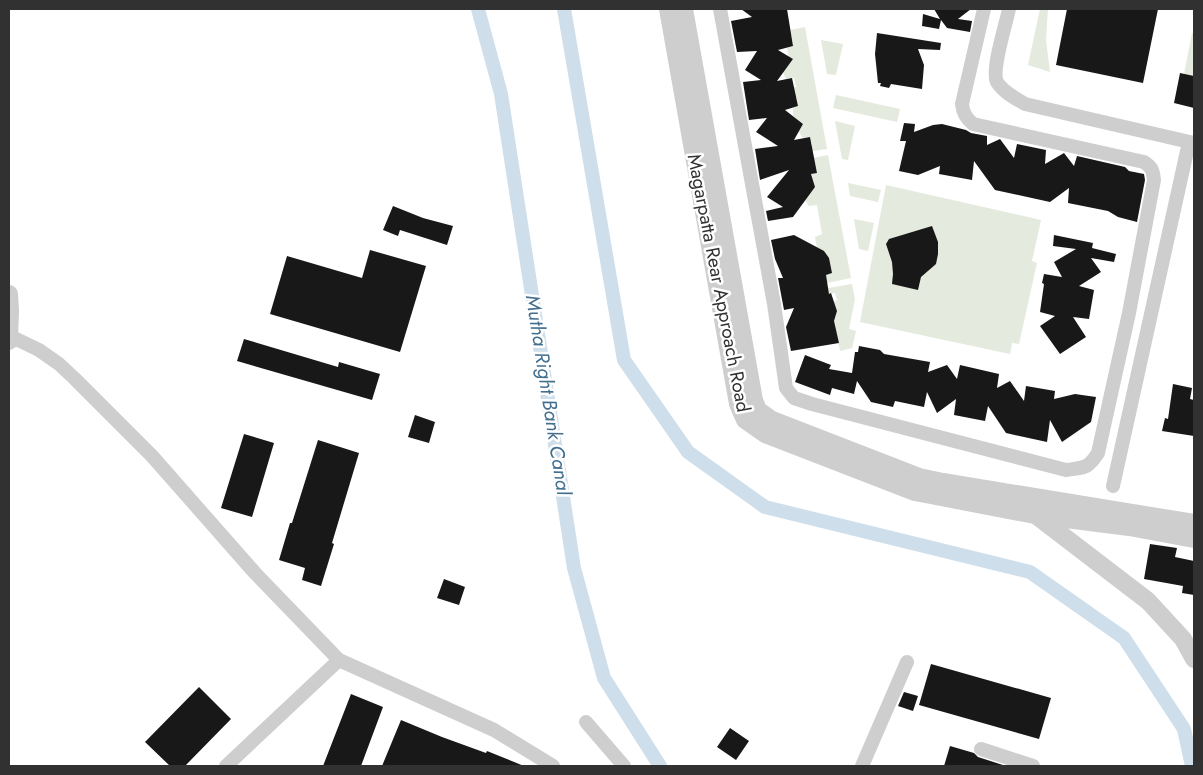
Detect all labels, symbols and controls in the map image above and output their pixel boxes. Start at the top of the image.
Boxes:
street label: Magarpatta Rear Approach Road [681,152,757,414]
water label: Mutha Right Bank Canal [518,293,578,499]

